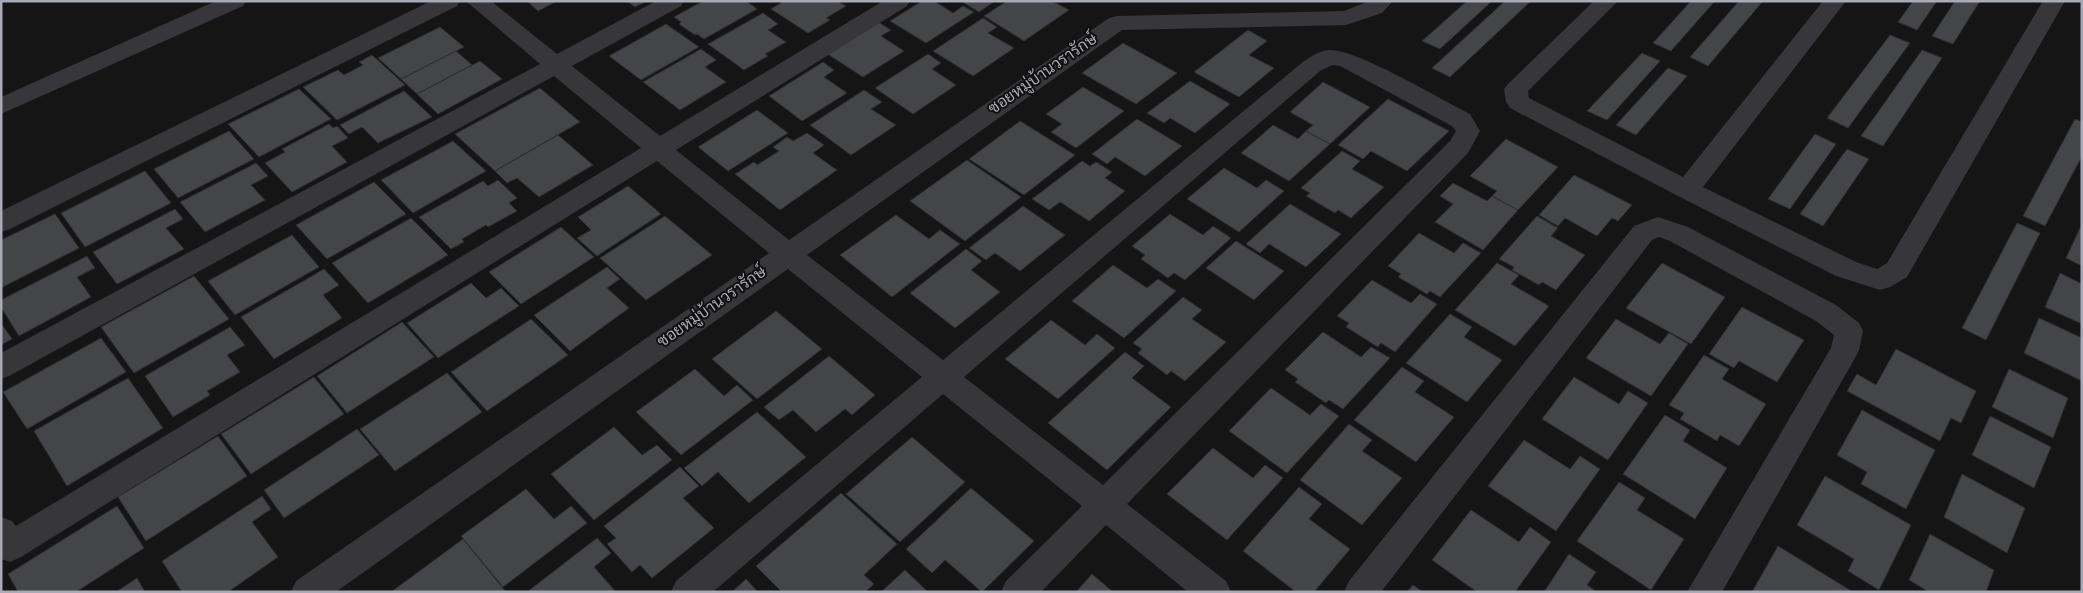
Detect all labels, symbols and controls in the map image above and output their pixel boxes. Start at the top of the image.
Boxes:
street label: ซอยหมู่บ้านวรารักษ์ [983,26,1102,119]
street label: ซอยหมู่บ้านวรารักษ์ [652,259,771,352]

